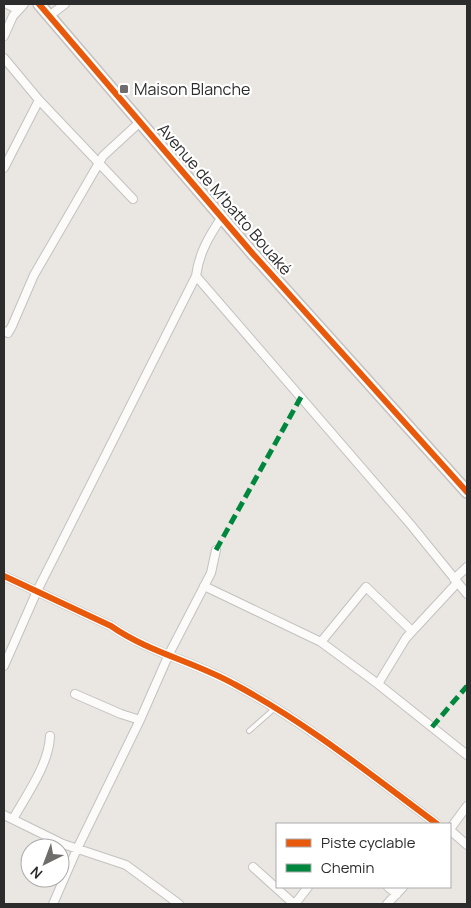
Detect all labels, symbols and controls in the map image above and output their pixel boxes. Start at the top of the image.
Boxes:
place label: Maison Blanche [134,78,250,100]
marker: Maison Blanche [118,83,130,95]
street label: Avenue de M'batto Bouaké [153,118,297,280]
legend [276,823,451,888]
text: Piste cyclable [321,832,416,853]
north arrow [20,838,70,888]
text: Chemin [321,857,374,878]
text: N [26,863,46,883]

